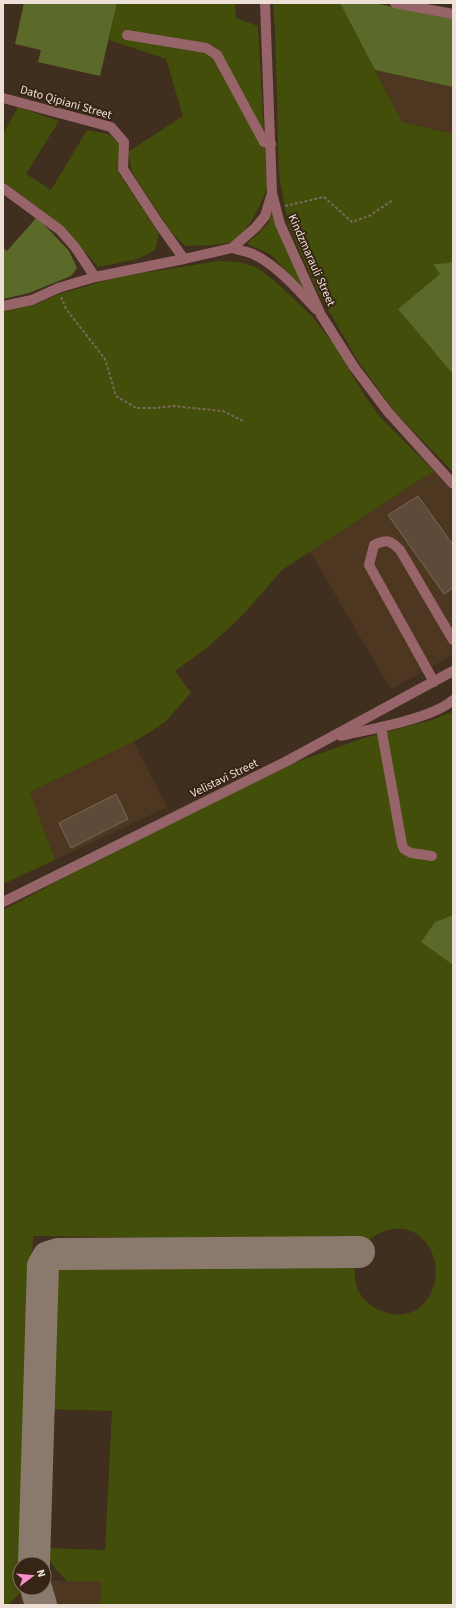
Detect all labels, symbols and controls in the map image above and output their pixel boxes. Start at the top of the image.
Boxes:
street label: Dato Qipiani Street [18,81,114,124]
street label: Kindzmarauli Street [284,211,339,309]
street label: Velistavi Street [187,755,261,802]
north arrow [12,1556,52,1596]
text: N [33,1568,49,1579]

